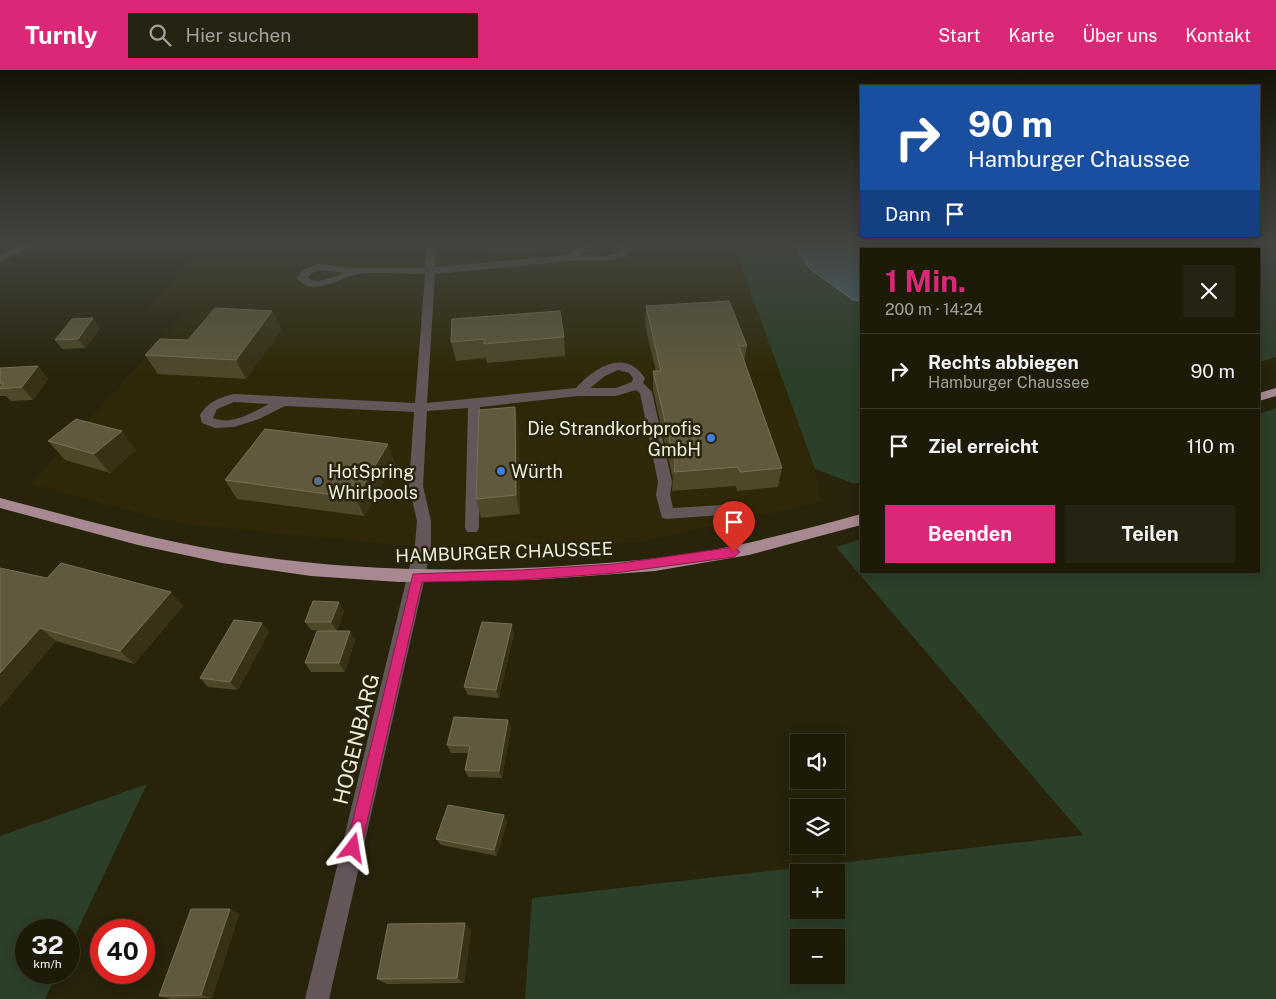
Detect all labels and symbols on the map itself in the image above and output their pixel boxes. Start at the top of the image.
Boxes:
place label: Die Strandkorbprofis GmbH [527,418,701,460]
marker: Die Strandkorbprofis GmbH [705,432,717,444]
place label: HotSpring Whirlpools [328,461,418,503]
place label: Würth [511,461,563,482]
marker: Würth [495,465,507,477]
marker: HotSpring Whirlpools [312,475,324,487]
pin [713,501,755,552]
street label: HAMBURGER CHAUSSEE [395,538,613,566]
street label: HOGENBARG [328,671,384,807]
position arrow [326,821,378,873]
speed limit sign: 40 [90,919,155,984]

